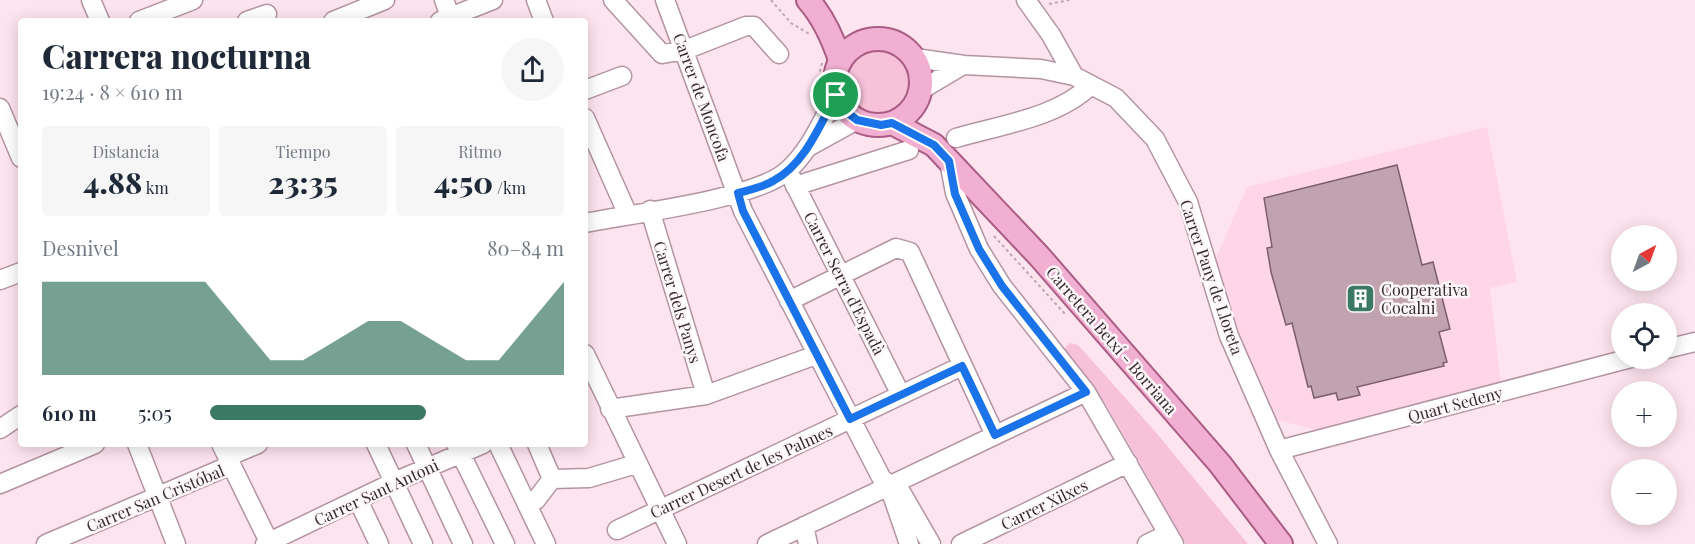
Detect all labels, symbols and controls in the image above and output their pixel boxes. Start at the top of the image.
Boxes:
street label: Carrer de Moncofa [669,30,735,164]
text: Carrera nocturna [42,33,311,77]
button: share [501,38,564,101]
pin [810,69,861,120]
text: 19:24 · 8 × 610 m [42,78,183,105]
icon: arrive [819,78,852,111]
text: Distancia [92,141,160,162]
text: Tiempo [276,141,331,162]
text: Ritmo [458,141,502,162]
text: 4.88 [83,162,142,202]
text: 23:35 [268,162,338,202]
text: 4:50 [434,162,493,202]
text: km [142,177,169,198]
text: /km [493,177,526,198]
street label: Carrer Pany de Lloreta [1176,197,1248,357]
street label: Carrer Serra d'Espadà [800,208,890,358]
north arrow [1611,225,1677,291]
map controls [1611,225,1677,525]
text: Desnivel [42,234,119,261]
text: 80–84 m [487,234,564,261]
street label: Carrer dels Panys [649,238,707,366]
street label: Carretera Betxí - Borriana [1042,262,1182,418]
place label: Cooperativa Cocalni [1381,279,1468,318]
building icon: Cooperativa Cocalni [1344,282,1376,314]
button: locate [1611,303,1677,369]
street label: Quart Sedeny [1405,381,1505,427]
button: + [1611,381,1677,447]
text: 610 m [42,399,97,426]
text: 5:05 [138,399,172,426]
street label: Carrer Desert de les Palmes [646,419,836,523]
street label: Carrer Sant Antoni [310,454,442,530]
street label: Carrer San Cristóbal [83,459,228,537]
button: − [1611,459,1677,525]
street label: Carrer Xilxes [997,474,1091,534]

